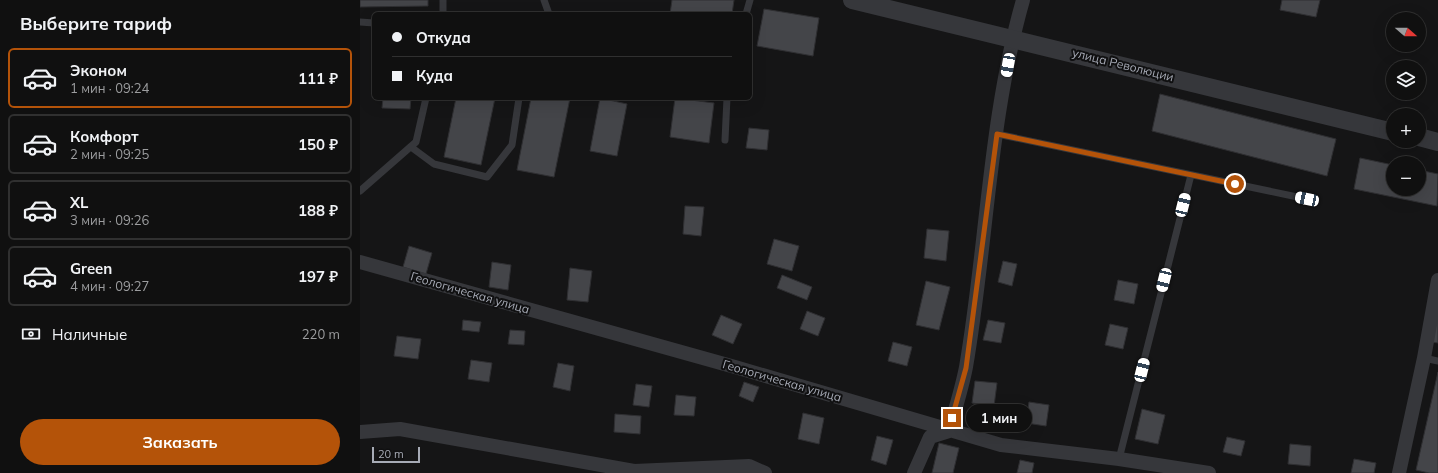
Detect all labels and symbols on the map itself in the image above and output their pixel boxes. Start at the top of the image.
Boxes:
north arrow [1386,12,1426,52]
street label: улица Революции [1071,45,1175,84]
car [1000,52,1016,78]
route start [1226,175,1244,193]
car [1294,191,1320,207]
car [1174,192,1192,218]
car [1155,267,1173,293]
street label: Геологическая улица [409,268,531,317]
street label: Геологическая улица [721,356,843,405]
car [1133,357,1151,383]
callout: 1 мин [966,404,1032,432]
route end [943,409,961,427]
scale bar [372,445,420,464]

